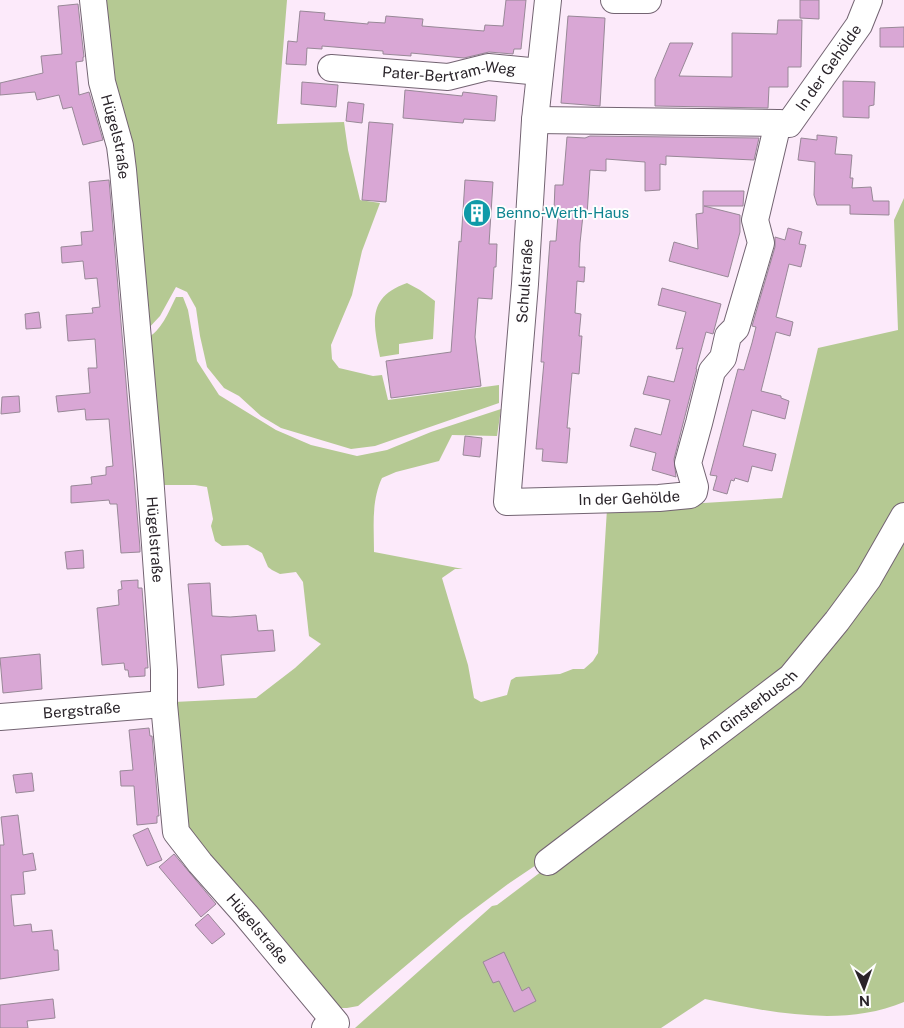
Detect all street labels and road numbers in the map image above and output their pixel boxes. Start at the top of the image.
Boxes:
street label: In der Gehölde [792,21,865,114]
street label: Pater-Bertram-Weg [382,58,517,85]
street label: Hügelstraße [98,92,133,180]
street label: Schulstraße [513,238,536,324]
street label: In der Gehölde [578,487,681,508]
street label: Hügelstraße [144,496,167,583]
street label: Am Ginsterbusch [694,667,801,753]
street label: Bergstraße [42,698,121,722]
street label: Hügelstraße [223,890,292,967]

